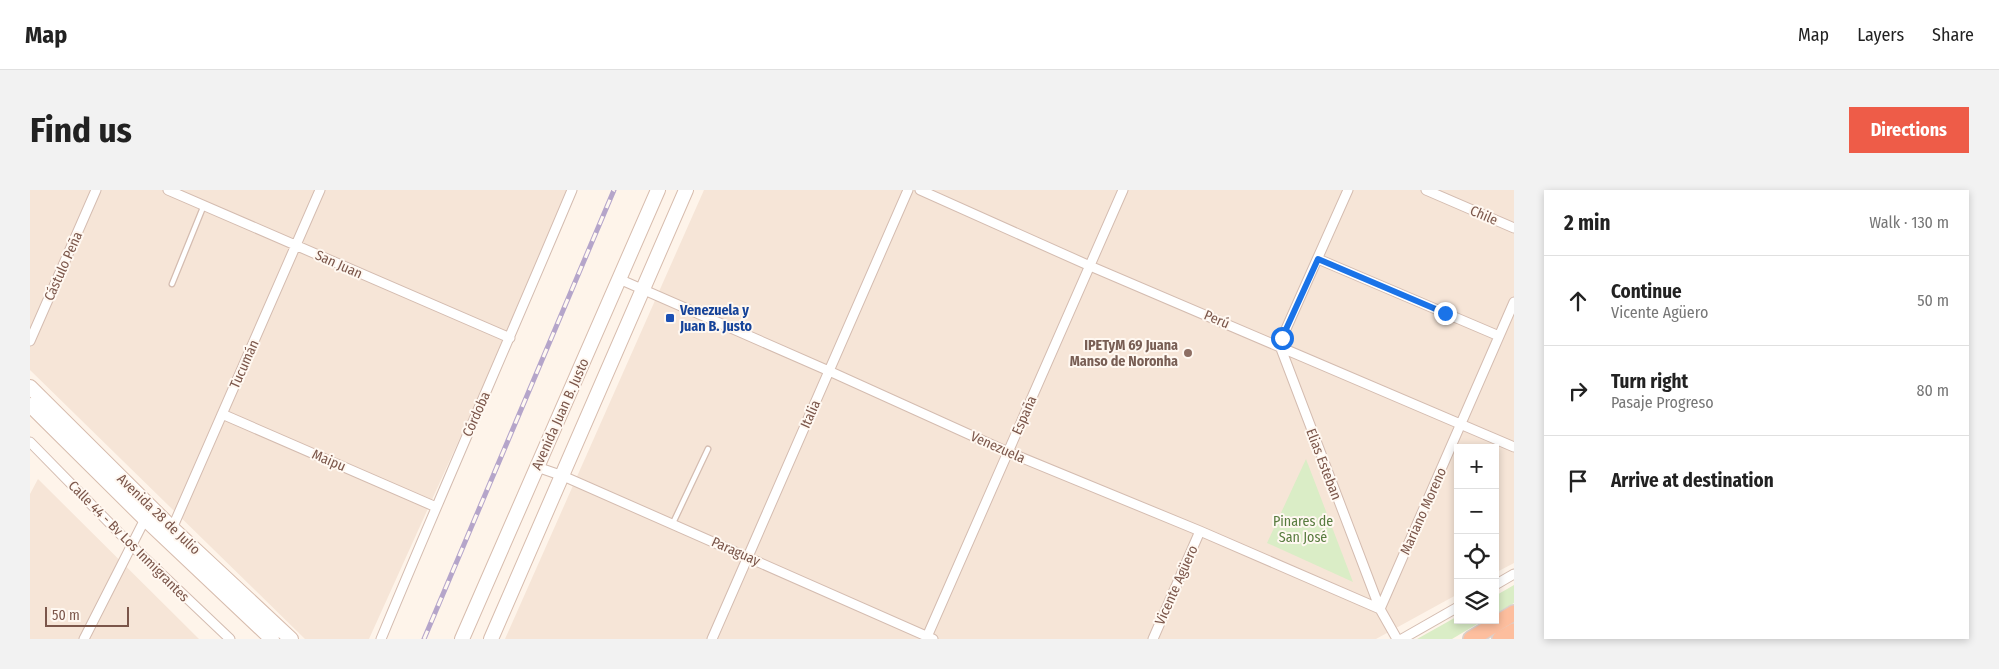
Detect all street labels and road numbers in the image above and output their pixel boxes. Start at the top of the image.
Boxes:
street label: Chile [1467,202,1500,229]
street label: Cástulo Peña [41,229,86,303]
street label: San Juan [313,247,365,282]
street label: Perú [1202,307,1232,332]
street label: Tucumán [226,337,263,391]
street label: Avenida Juan B. Justo [528,356,593,473]
street label: Córdoba [459,389,494,439]
street label: España [1008,393,1041,437]
street label: Italia [797,397,824,431]
street label: Elias Esteban [1302,426,1345,502]
street label: Venezuela [968,428,1028,467]
street label: Maipu [309,446,348,475]
street label: Mariano Moreno [1397,465,1450,557]
street label: Avenida 28 de Julio [114,470,204,558]
street label: Calle 44 - Bv Los Inmigrantes [65,477,193,605]
street label: Paraguay [709,533,763,570]
street label: Vicente Agüero [1151,543,1202,628]

